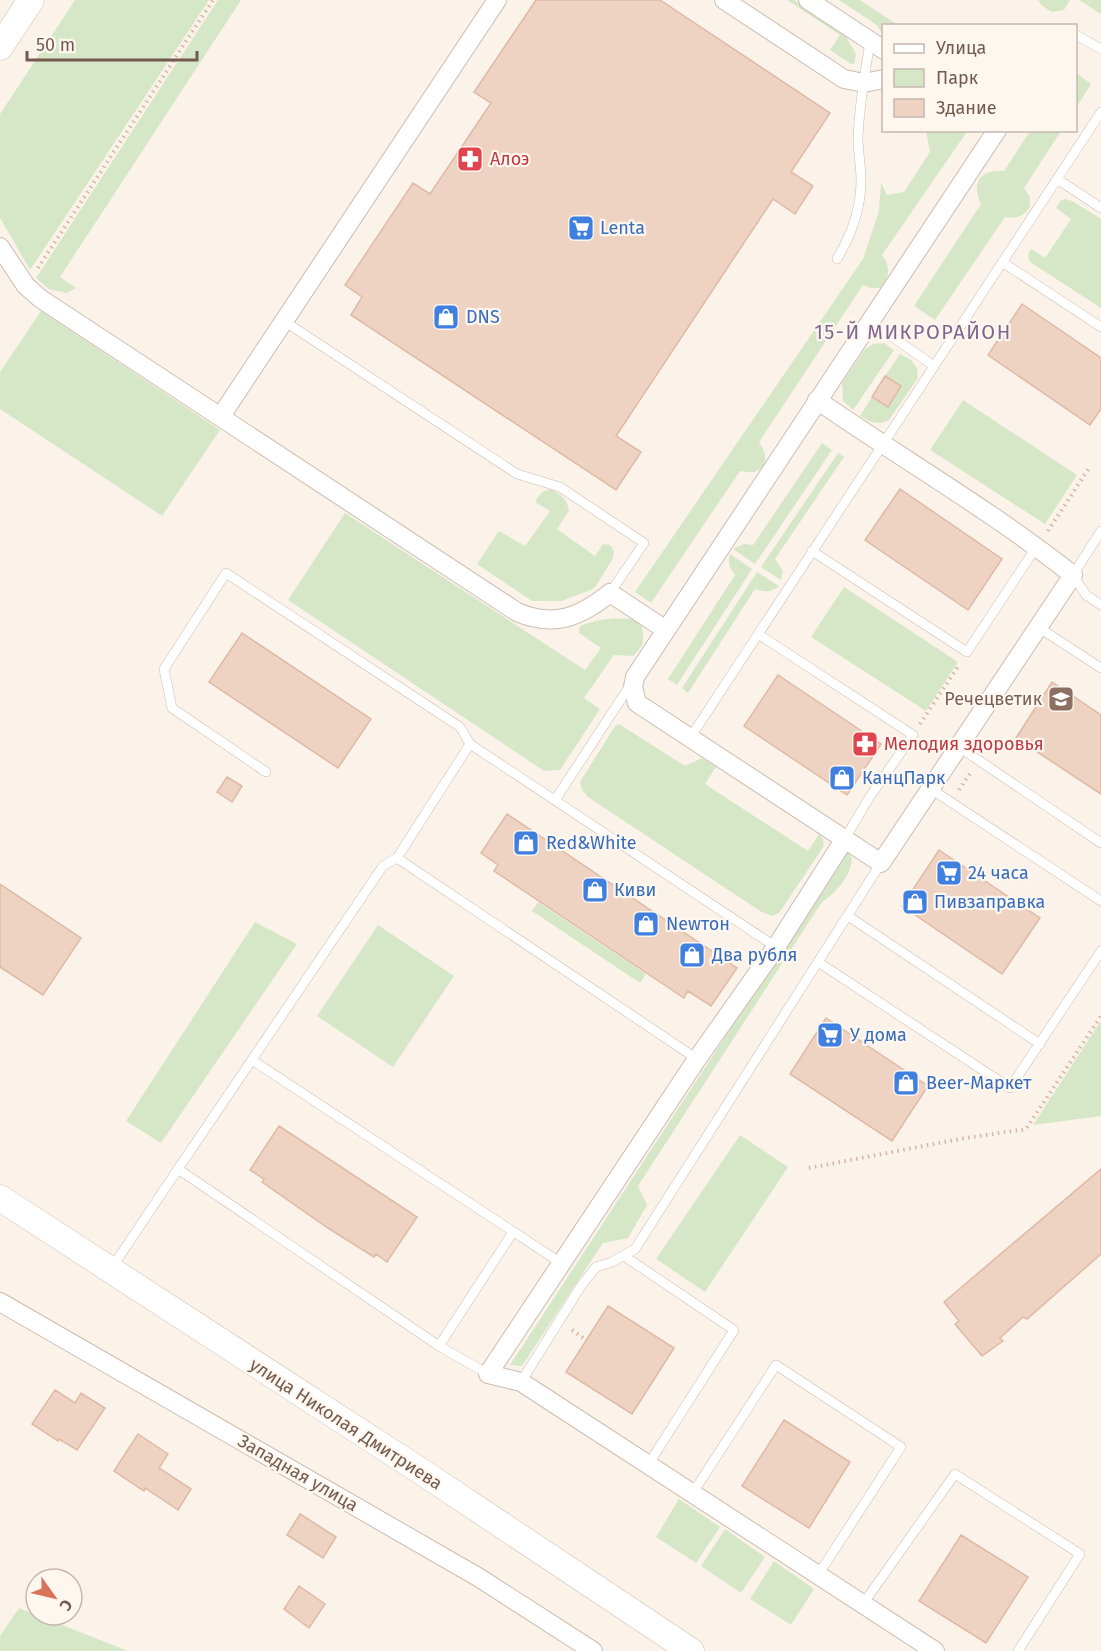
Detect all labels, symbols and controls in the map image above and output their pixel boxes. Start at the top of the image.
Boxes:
scale bar [27,24,196,62]
legend [882,24,1077,132]
text: 50 m [36,34,75,56]
text: Улица [936,37,986,59]
text: Парк [936,67,979,89]
text: Здание [936,97,997,119]
pharmacy icon: Алоэ [455,144,485,174]
place label: Алоэ [490,148,529,170]
supermarket icon: Lenta [566,213,596,243]
place label: Lenta [600,217,645,239]
shop icon: DNS [431,302,461,332]
place label: DNS [466,306,500,328]
district label: 15-Й МИКРОРАЙОН [814,320,1012,344]
school or university icon: Речецветик [1046,684,1076,714]
place label: Речецветик [944,688,1043,710]
pharmacy icon: Мелодия здоровья [850,729,880,759]
place label: Мелодия здоровья [884,733,1044,755]
shop icon: КанцПарк [827,763,857,793]
place label: КанцПарк [862,767,946,789]
shop icon: Red&White [511,828,541,858]
place label: Red&White [546,832,637,854]
supermarket icon: 24 часа [934,858,964,888]
place label: 24 часа [968,862,1029,884]
shop icon: Киви [580,875,610,905]
place label: Киви [614,879,656,901]
shop icon: Пивзаправка [900,887,930,917]
place label: Пивзаправка [934,891,1045,913]
shop icon: Newтон [631,909,661,939]
place label: Newтон [666,913,730,935]
shop icon: Два рубля [677,940,707,970]
place label: Два рубля [711,944,798,966]
supermarket icon: У дома [815,1020,845,1050]
place label: У дома [850,1024,907,1046]
shop icon: Beer-Маркет [891,1068,921,1098]
place label: Beer-Маркет [926,1072,1032,1094]
street label: улица Николая Дмитриева [245,1353,447,1495]
street label: Западная улица [234,1430,362,1516]
north arrow [24,1567,84,1627]
text: С [55,1596,76,1615]

